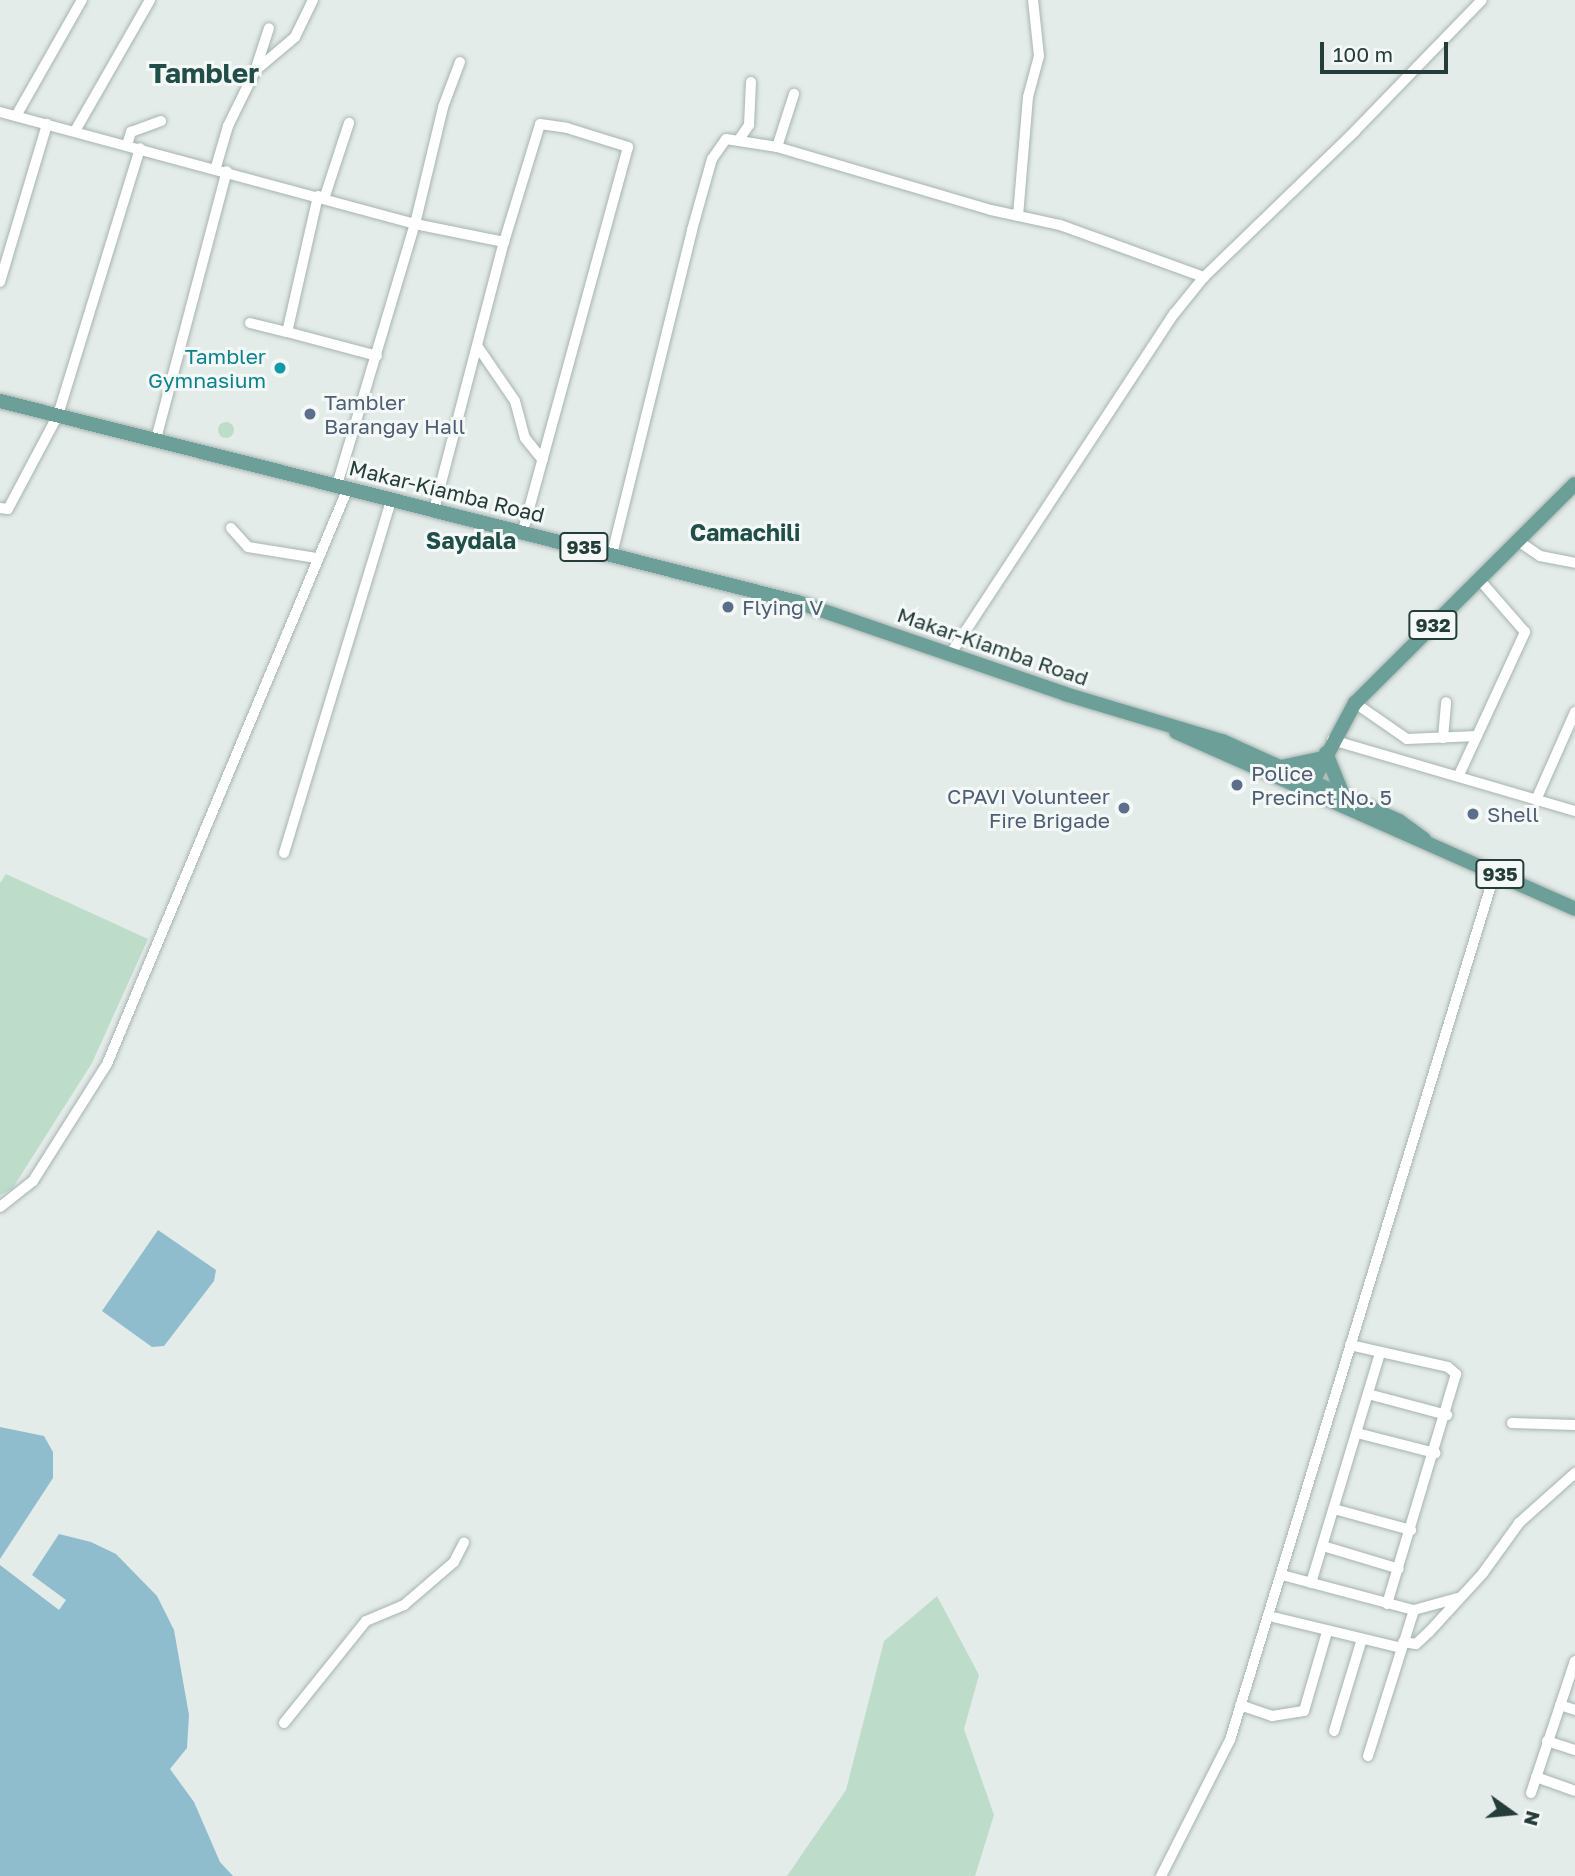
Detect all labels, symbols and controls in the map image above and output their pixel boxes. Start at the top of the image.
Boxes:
scale bar [1323,28,1451,72]
text: 100 m [1333,41,1393,67]
district label: Tambler [149,56,259,90]
place label: Tambler Gymnasium [148,343,266,393]
marker: Tambler Gymnasium [272,360,288,376]
place label: Tambler Barangay Hall [324,389,465,439]
marker: Tambler Barangay Hall [302,406,318,422]
street label: Makar-Kiamba Road [347,455,547,527]
district label: Camachili [690,518,800,546]
district label: Saydala [426,526,516,554]
road number: 935 [558,532,610,562]
place label: Flying V [742,594,823,620]
marker: Flying V [720,599,736,615]
street label: Makar-Kiamba Road [894,601,1092,691]
road number: 932 [1407,610,1459,640]
place label: Police Precinct No. 5 [1251,760,1392,810]
marker: Police Precinct No. 5 [1229,777,1245,793]
place label: CPAVI Volunteer Fire Brigade [947,783,1110,833]
marker: CPAVI Volunteer Fire Brigade [1116,800,1132,816]
place label: Shell [1487,801,1539,827]
marker: Shell [1465,806,1481,822]
road number: 935 [1474,859,1526,890]
north arrow [1477,1778,1547,1848]
text: N [1520,1809,1546,1829]

